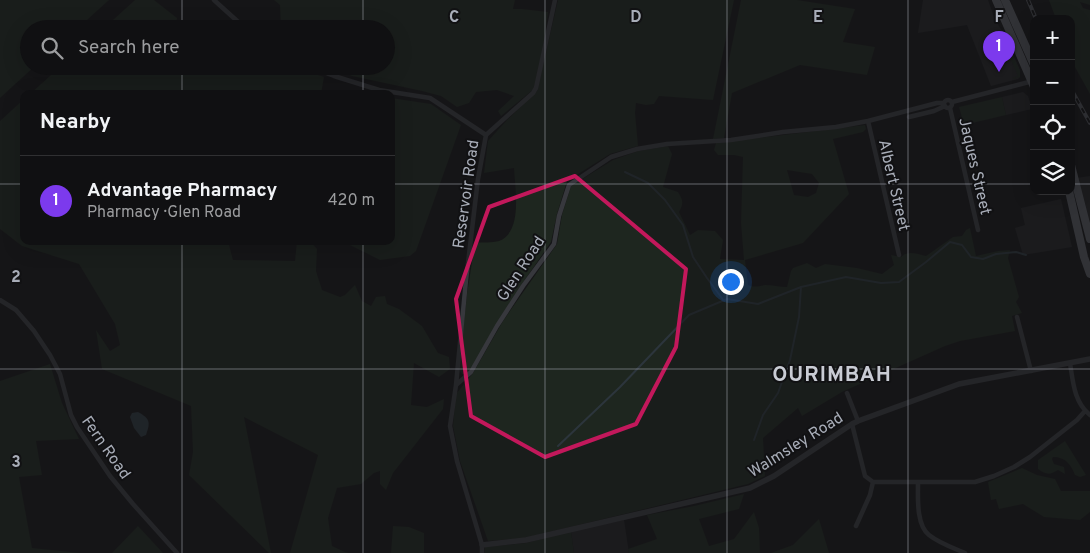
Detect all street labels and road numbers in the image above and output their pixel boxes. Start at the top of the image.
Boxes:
street label: Jaques Street [953,116,995,217]
street label: Albert Street [873,138,913,233]
street label: Reservoir Road [449,139,484,250]
street label: Glen Road [493,233,550,305]
street label: Walmsley Road [745,408,847,483]
street label: Fern Road [76,413,134,484]

